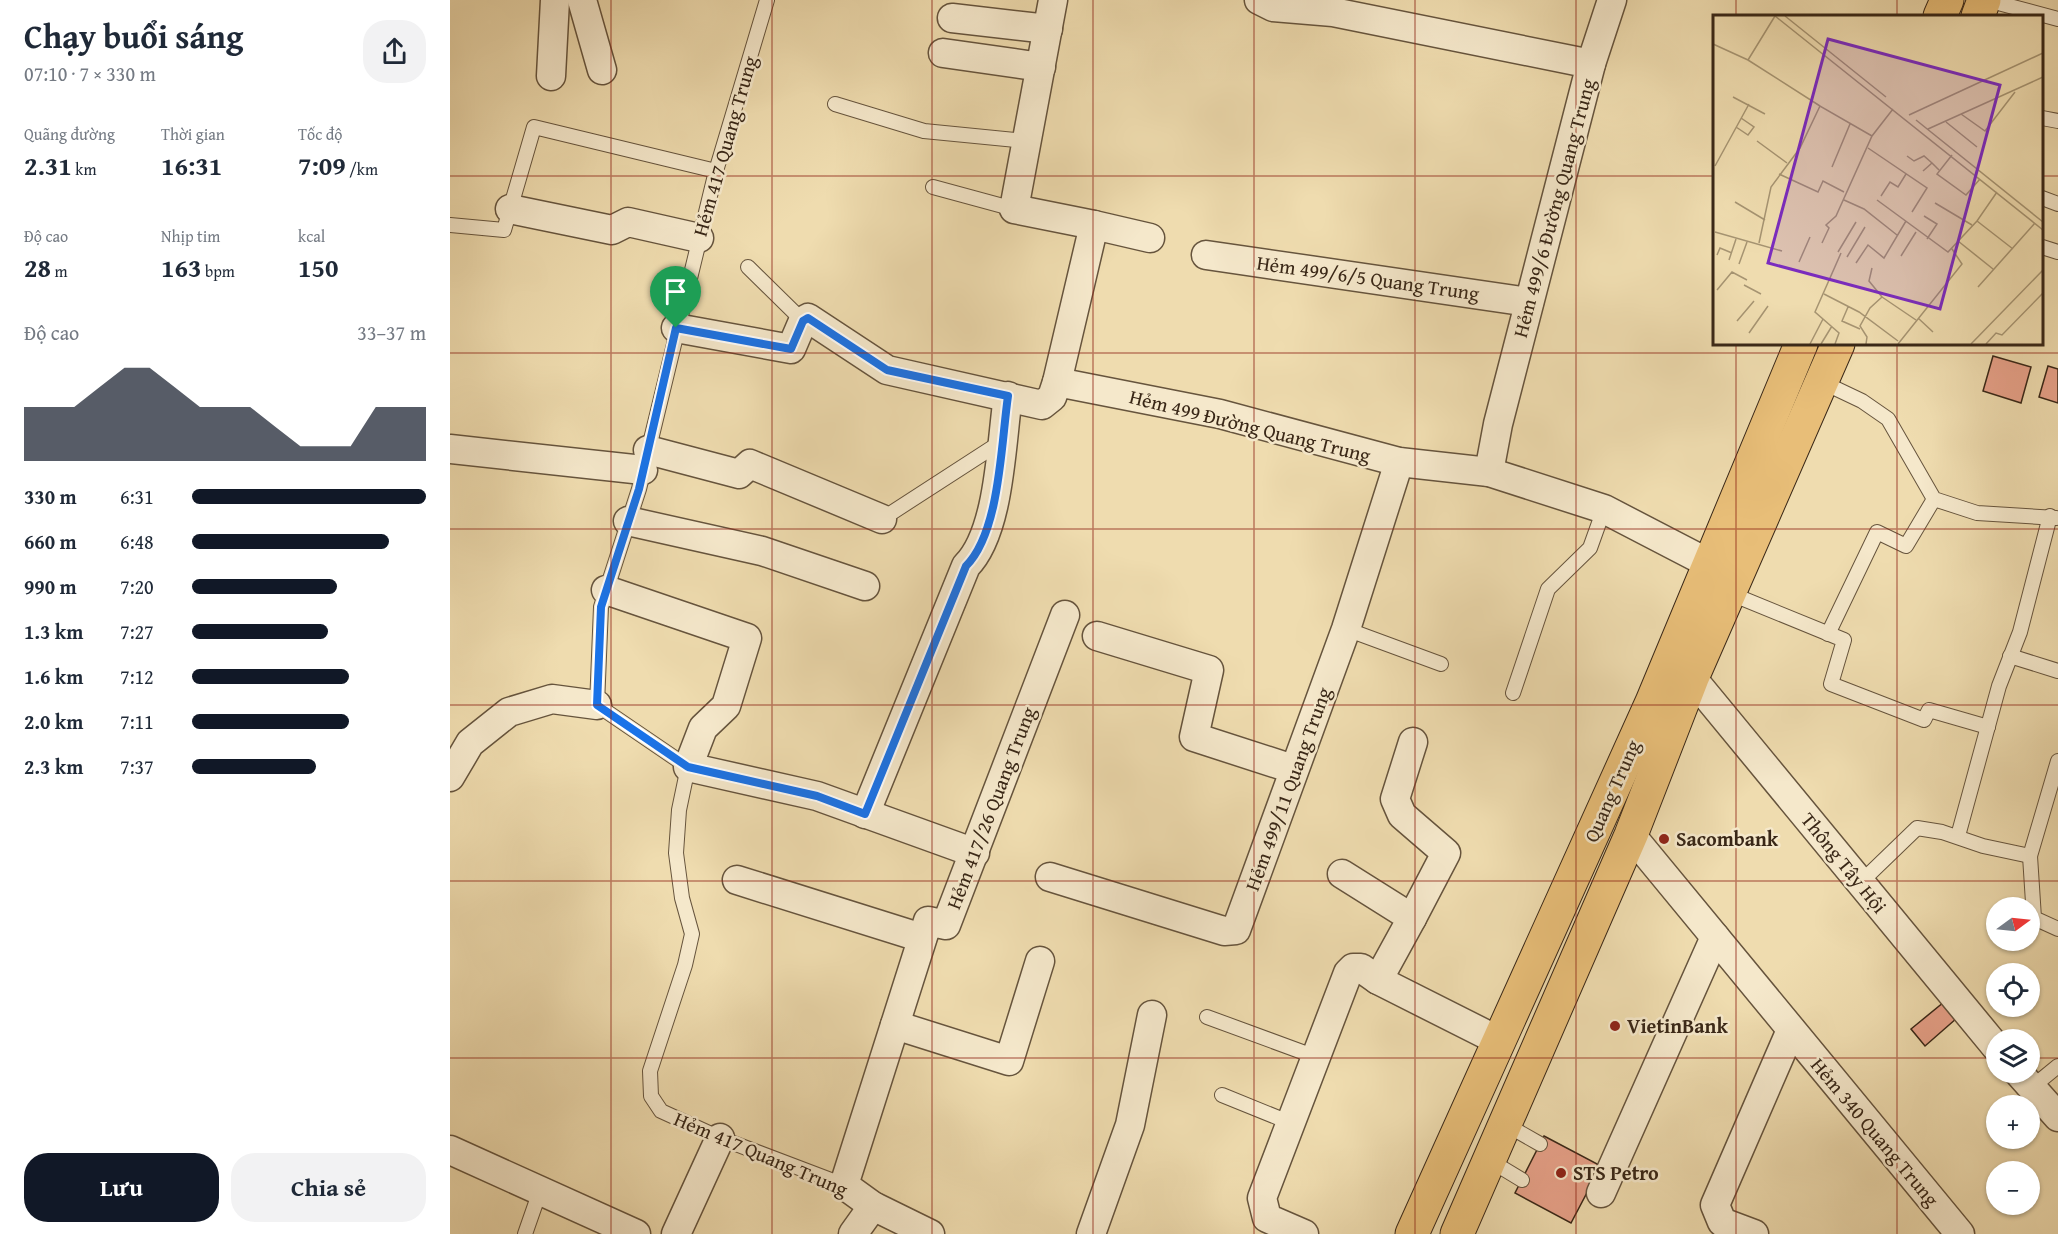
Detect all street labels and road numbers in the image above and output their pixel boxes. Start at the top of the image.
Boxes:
street label: Hẻm 417 Quang Trung [685,52,764,239]
street label: Hẻm 499/6 Đường Quang Trung [1505,75,1602,340]
street label: Hẻm 499/6/5 Quang Trung [1255,248,1481,307]
street label: Hẻm 499 Đường Quang Trung [1126,381,1374,470]
street label: Hẻm 499/11 Quang Trung [1237,683,1338,895]
street label: Hẻm 417/26 Quang Trung [938,702,1043,913]
street label: Quang Trung [1576,735,1647,847]
street label: Thông Tây Hội [1795,806,1894,920]
street label: Hẻm 340 Quang Trung [1804,1051,1946,1212]
street label: Hẻm 417 Quang Trung [670,1104,853,1203]

